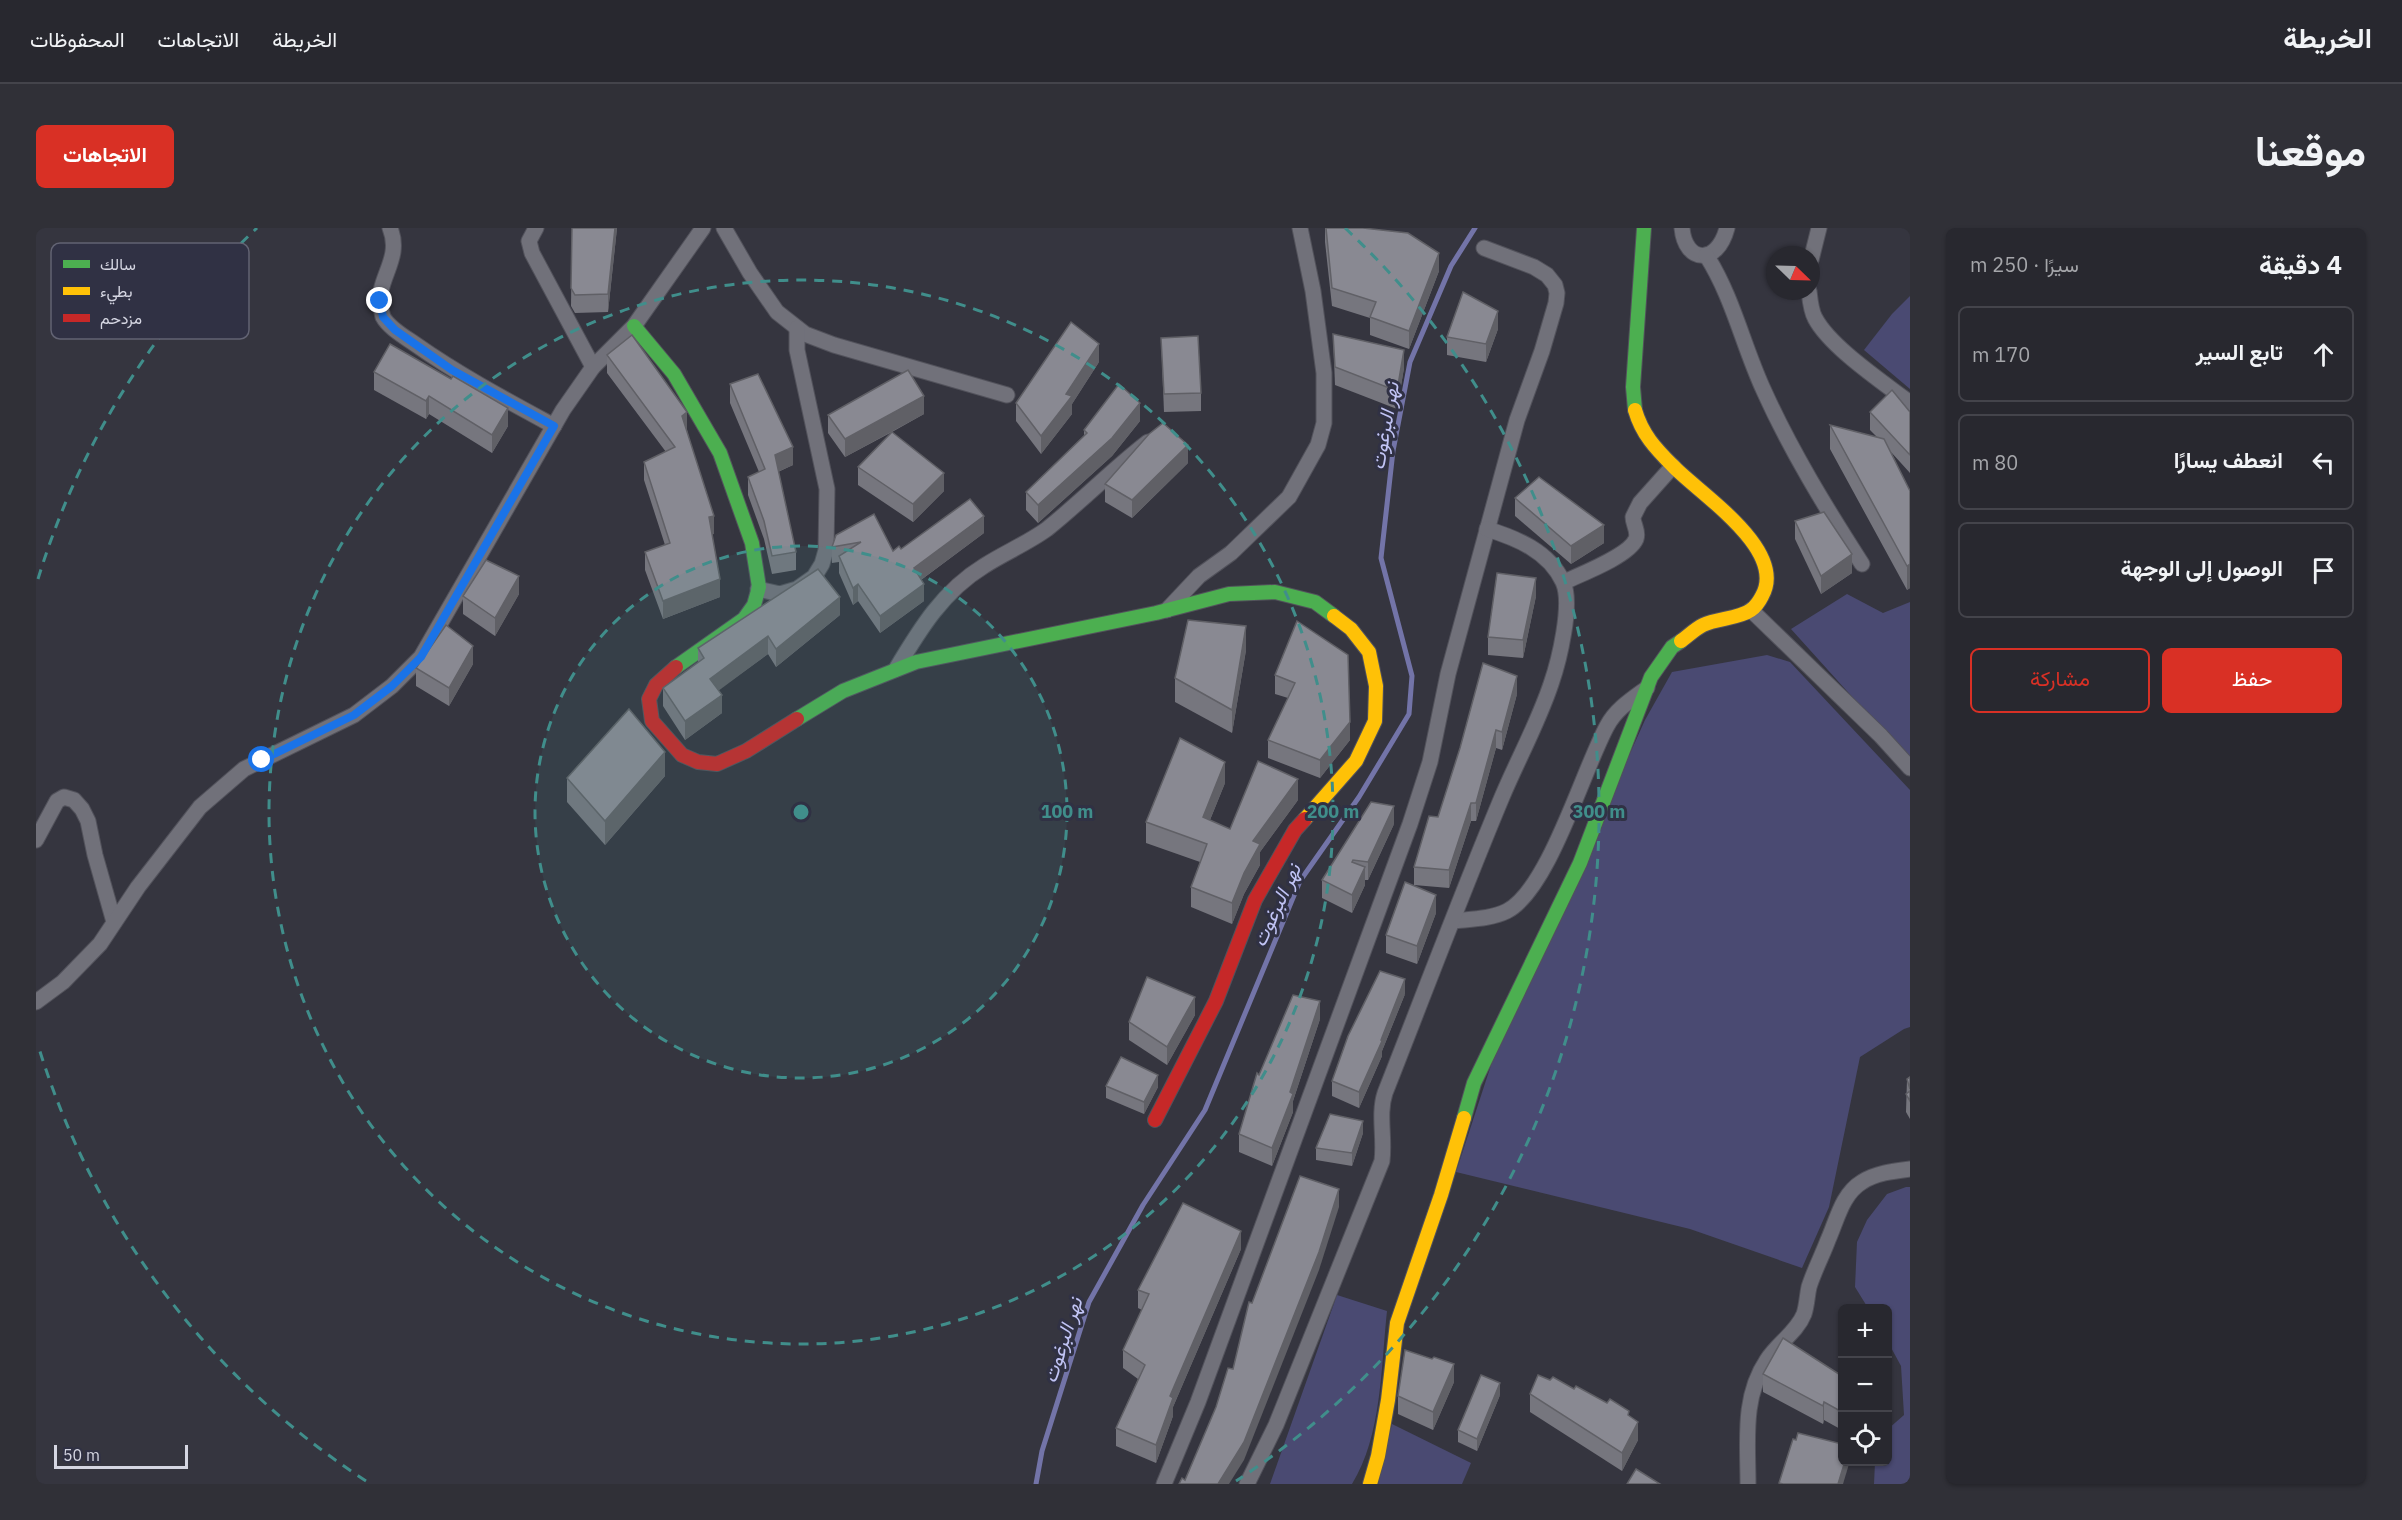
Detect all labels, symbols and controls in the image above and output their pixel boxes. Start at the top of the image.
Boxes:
text: الخريطة [2283,19,2372,56]
text: المحفوظات [30,25,125,53]
text: الاتجاهات [158,25,239,53]
text: الخريطة [272,25,337,53]
text: موقعنا [2255,123,2366,178]
button: الاتجاهات [36,125,174,188]
legend [51,243,249,339]
north arrow [1766,246,1820,300]
text: 4 دقيقة [2259,247,2342,281]
text: سيرًا · 250 m [1970,251,2079,278]
text: سالك [100,254,136,274]
text: بطيء [100,281,132,305]
route end [366,287,392,313]
text: مزدحم [100,308,142,329]
text: تابع السير [2196,337,2283,366]
icon: ahead [2307,338,2340,371]
text: 170 m [1972,341,2030,368]
water label: نهر البرغوت [1363,379,1405,472]
text: انعطف يسارًا [2174,445,2283,474]
icon: left [2307,446,2340,479]
text: 80 m [1972,449,2018,476]
text: الوصول إلى الوجهة [2121,553,2283,582]
icon: arrive [2307,554,2340,587]
button: مشاركة [1970,648,2150,713]
button: حفظ [2162,648,2342,713]
route start [248,746,274,772]
text: 100 m [1041,800,1093,823]
text: 200 m [1307,800,1359,823]
text: 300 m [1573,800,1625,823]
centre of rings [791,802,811,822]
water label: نهر البرغوت [1245,858,1307,951]
water label: نهر البرغوت [1035,1293,1089,1386]
map controls [1838,1304,1892,1466]
button: + [1838,1304,1892,1358]
button: − [1838,1358,1892,1412]
button: locate [1838,1412,1892,1466]
scale bar [54,1442,188,1470]
text: 50 m [63,1445,100,1465]

